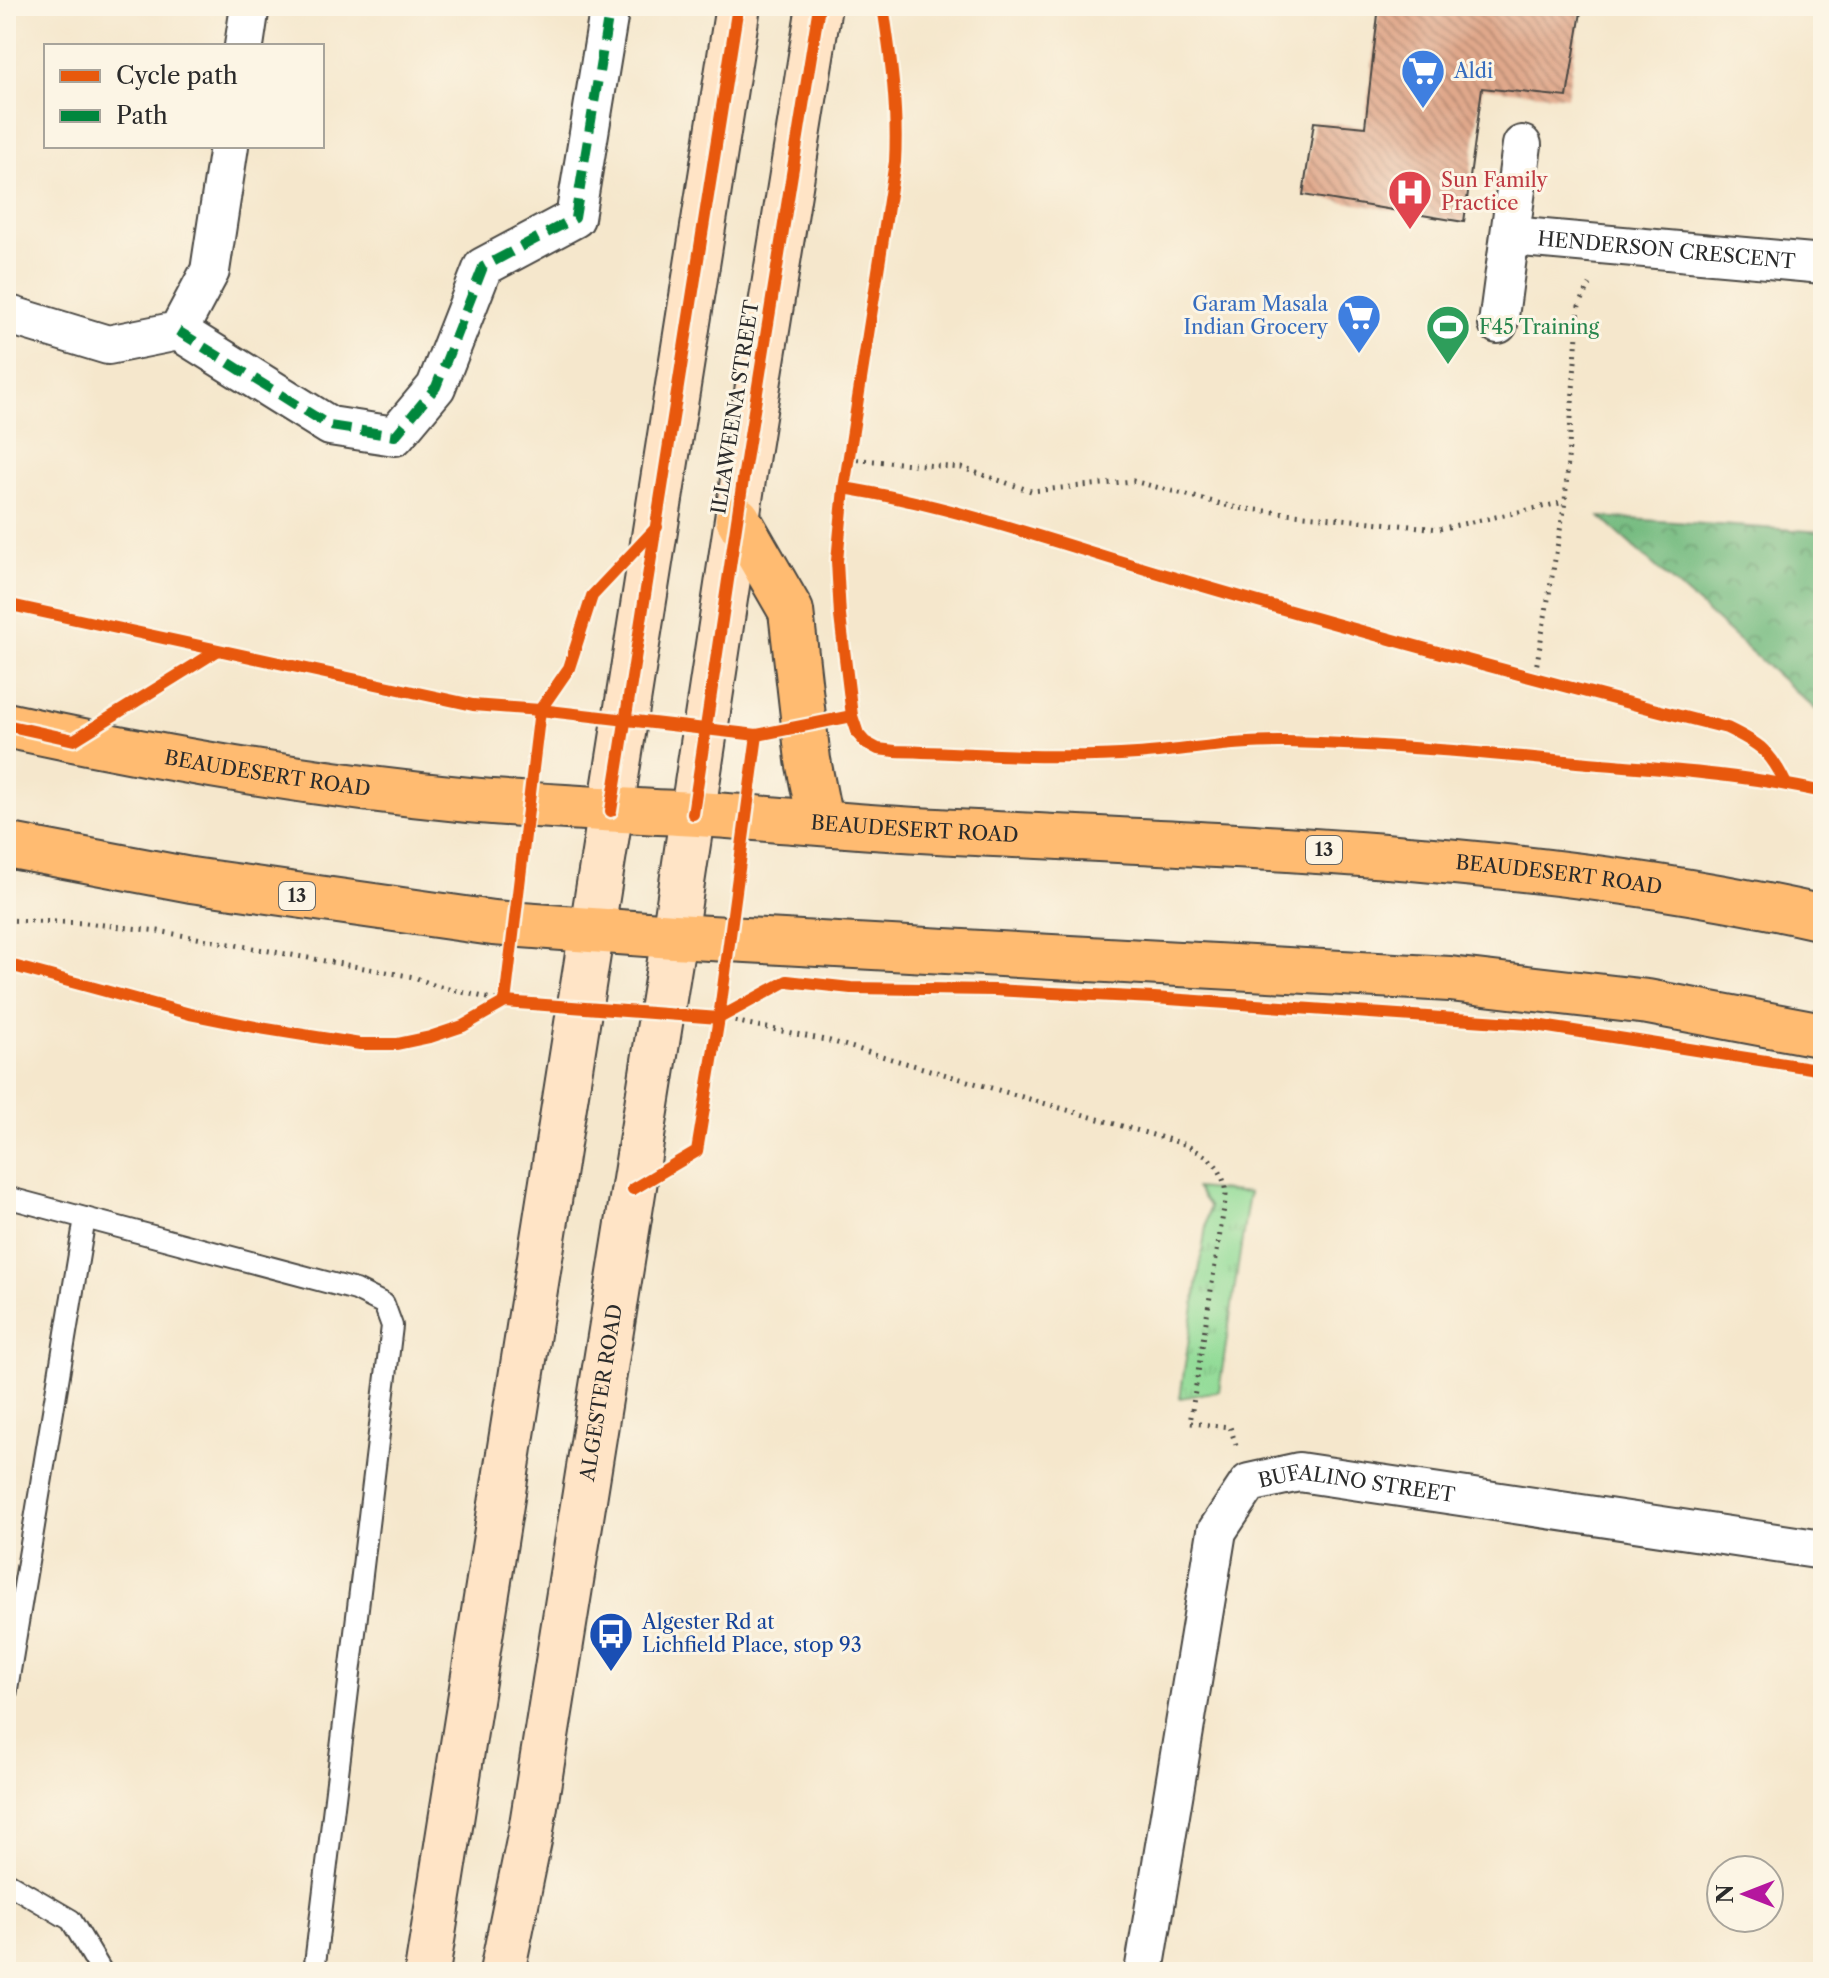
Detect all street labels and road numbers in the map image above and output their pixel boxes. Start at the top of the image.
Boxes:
street label: HENDERSON CRESCENT [1536,226,1796,273]
street label: ILLAWEENA STREET [706,298,764,516]
street label: BEAUDESERT ROAD [163,745,372,801]
street label: BEAUDESERT ROAD [810,810,1019,847]
road number: 13 [1306,836,1342,864]
street label: BEAUDESERT ROAD [1454,850,1664,899]
road number: 13 [279,882,315,910]
street label: ALGESTER ROAD [575,1302,627,1484]
street label: BUFALINO STREET [1256,1460,1457,1507]

